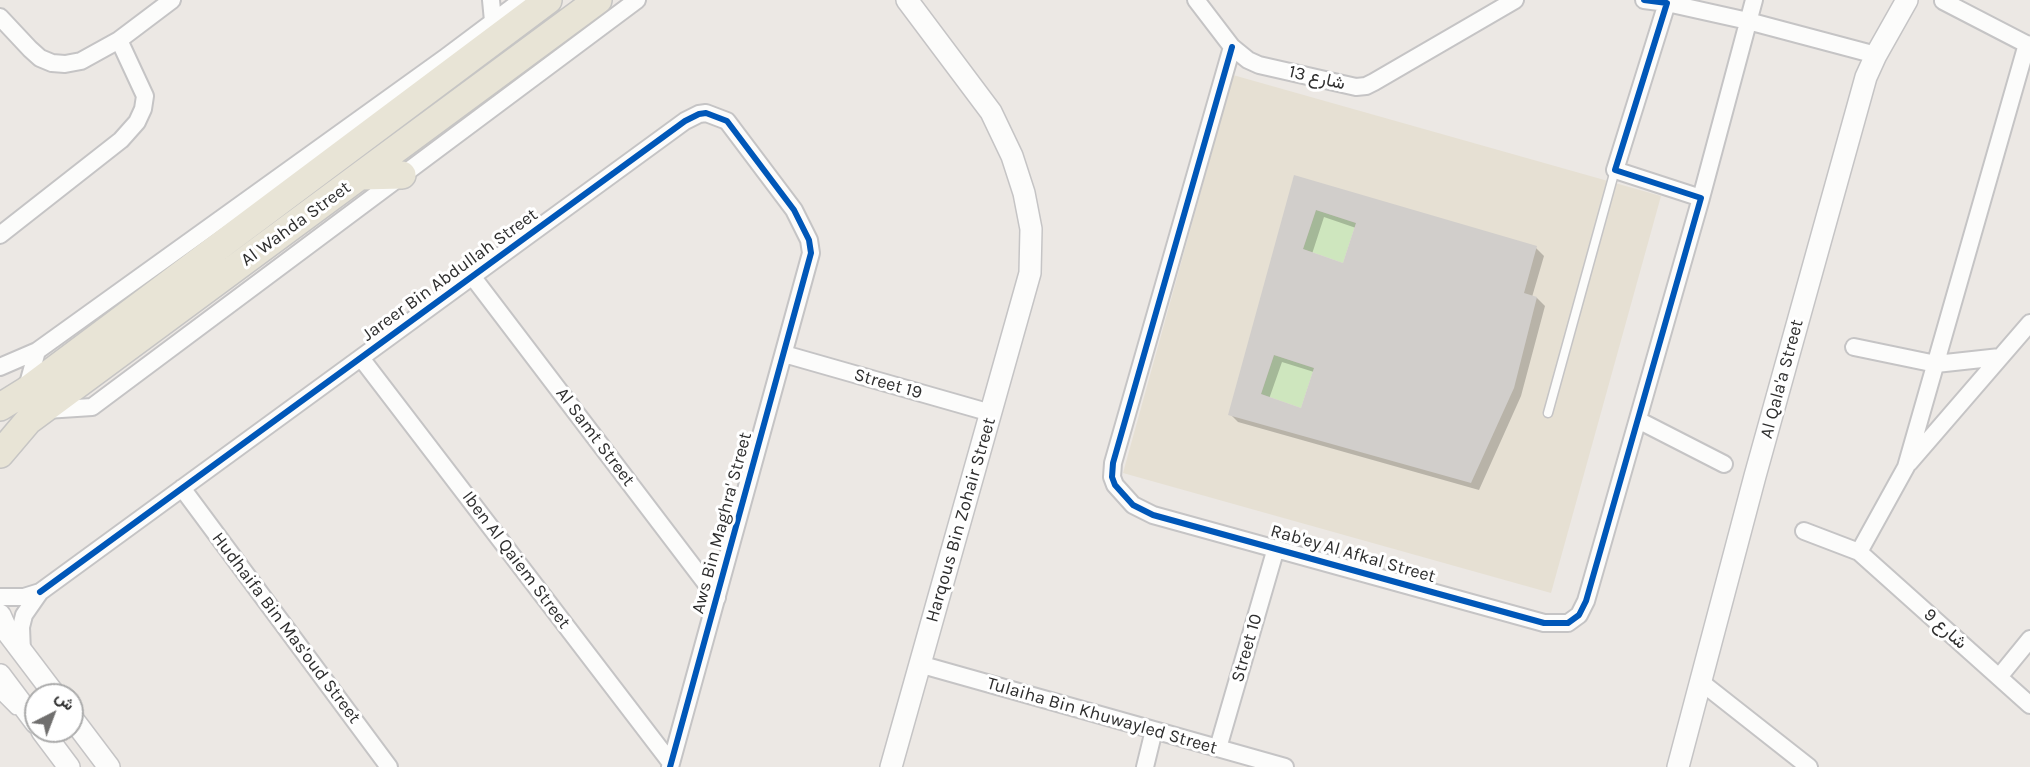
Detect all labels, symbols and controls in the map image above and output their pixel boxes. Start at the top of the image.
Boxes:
street label: شارع 13 [1287,61,1347,95]
street label: Al Wahda Street [237,177,355,271]
street label: Jareer Bin Abdullah Street [358,204,542,346]
street label: Al Qala'a Street [1756,317,1808,441]
street label: Street 19 [851,364,925,404]
street label: Al Samt Street [551,383,639,491]
street label: Harqous Bin Zohair Street [921,415,1001,625]
street label: Aws Bin Maghra' Street [687,430,757,616]
street label: Iben Al Qaiem Street [457,487,575,633]
street label: Rab'ey Al Afkal Street [1268,520,1438,588]
street label: Hudhaifa Bin Mas'oud Street [207,528,365,728]
street label: شارع 9 [1919,604,1971,654]
street label: Street 10 [1227,611,1267,685]
street label: Tulaiha Bin Khuwayled Street [984,673,1220,759]
north arrow [24,683,84,743]
text: ش [52,687,79,714]

